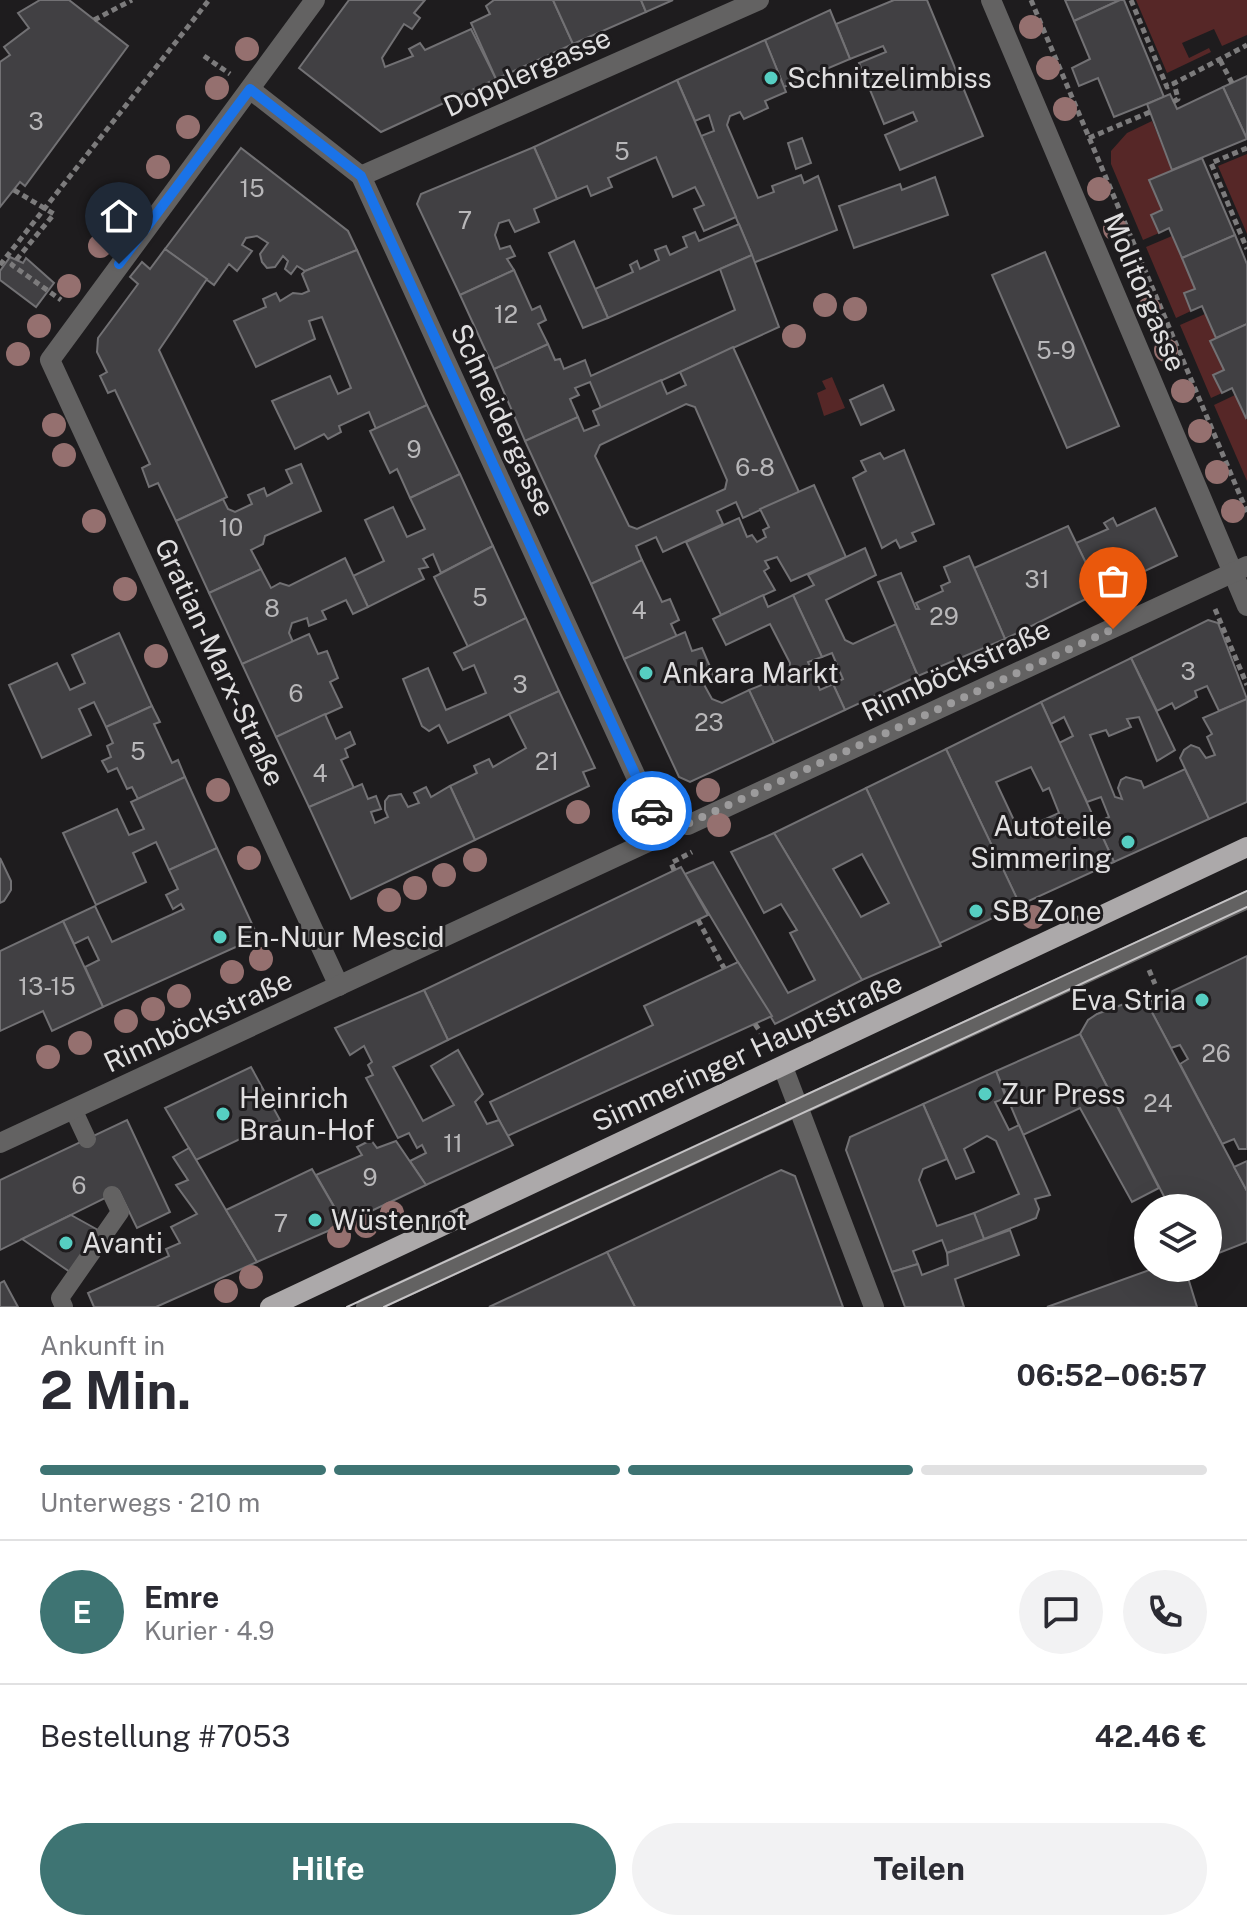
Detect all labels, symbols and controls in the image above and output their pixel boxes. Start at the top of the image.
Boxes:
street label: Dopplergasse [438,20,615,123]
place label: Schnitzelimbiss [787,61,992,94]
marker: Schnitzelimbiss [762,69,780,87]
house number: 3 [28,107,44,135]
house number: 5 [614,137,630,165]
house number: 15 [239,174,265,202]
pin [85,182,153,264]
icon: home [97,194,141,238]
house number: 7 [458,206,472,234]
street label: Molitorgasse [1097,208,1194,376]
house number: 12 [494,300,518,328]
street label: Schneidergasse [444,318,562,521]
house number: 5-9 [1036,336,1076,364]
house number: 9 [407,435,422,463]
house number: 6-8 [735,453,775,481]
house number: 10 [219,513,243,541]
street label: Gratian-Marx-Straße [149,533,292,791]
pin [1079,547,1147,629]
icon: bag [1091,559,1135,603]
house number: 31 [1025,565,1049,593]
house number: 5 [472,583,488,611]
house number: 8 [264,594,280,622]
house number: 4 [631,596,647,624]
house number: 29 [929,602,959,630]
street label: Rinnböckstraße [856,611,1055,728]
place label: Ankara Markt [662,656,839,689]
house number: 3 [1180,657,1196,685]
marker: Ankara Markt [637,664,655,682]
house number: 3 [512,670,528,698]
house number: 6 [289,679,303,707]
house number: 23 [694,708,724,736]
house number: 5 [130,737,146,765]
house number: 21 [535,747,559,775]
house number: 4 [312,759,328,787]
courier [612,771,692,851]
icon: car [630,789,674,833]
place label: Autoteile Simmering [970,809,1112,874]
marker: Autoteile Simmering [1119,833,1137,851]
place label: SB Zone [992,894,1102,927]
marker: SB Zone [967,902,985,920]
place label: En-Nuur Mescid [236,920,445,953]
marker: En-Nuur Mescid [211,928,229,946]
street label: Rinnböckstraße [98,962,297,1079]
street label: Simmeringer Hauptstraße [587,965,907,1138]
house number: 13-15 [18,972,76,1000]
place label: Eva Stria [1071,983,1186,1016]
marker: Eva Stria [1193,991,1211,1009]
house number: 26 [1201,1039,1231,1067]
place label: Zur Press [1001,1077,1126,1110]
place label: Heinrich Braun-Hof [239,1081,374,1146]
marker: Zur Press [976,1085,994,1103]
house number: 24 [1143,1089,1173,1117]
marker: Heinrich Braun-Hof [214,1105,232,1123]
house number: 11 [443,1129,463,1157]
house number: 9 [363,1163,378,1191]
house number: 6 [72,1171,86,1199]
map controls [1134,1194,1222,1282]
button: layers [1134,1194,1222,1282]
place label: Wüstenrot [331,1203,467,1236]
house number: 7 [274,1209,288,1237]
marker: Wüstenrot [306,1211,324,1229]
place label: Avanti [82,1226,163,1259]
marker: Avanti [57,1234,75,1252]
text: Ankunft in [40,1330,165,1361]
text: 06:52–06:57 [1017,1357,1207,1393]
text: 2 Min. [40,1360,191,1421]
text: Unterwegs · 210 m [40,1487,260,1518]
button: chat [1019,1570,1103,1654]
button: phone [1123,1570,1207,1654]
text: Emre [144,1579,219,1615]
text: E [72,1594,92,1630]
text: Kurier · 4.9 [144,1615,275,1646]
text: Bestellung #7053 [40,1718,290,1754]
text: 42.46 € [1094,1718,1207,1754]
button: Hilfe [40,1823,616,1915]
button: Teilen [632,1823,1207,1915]

